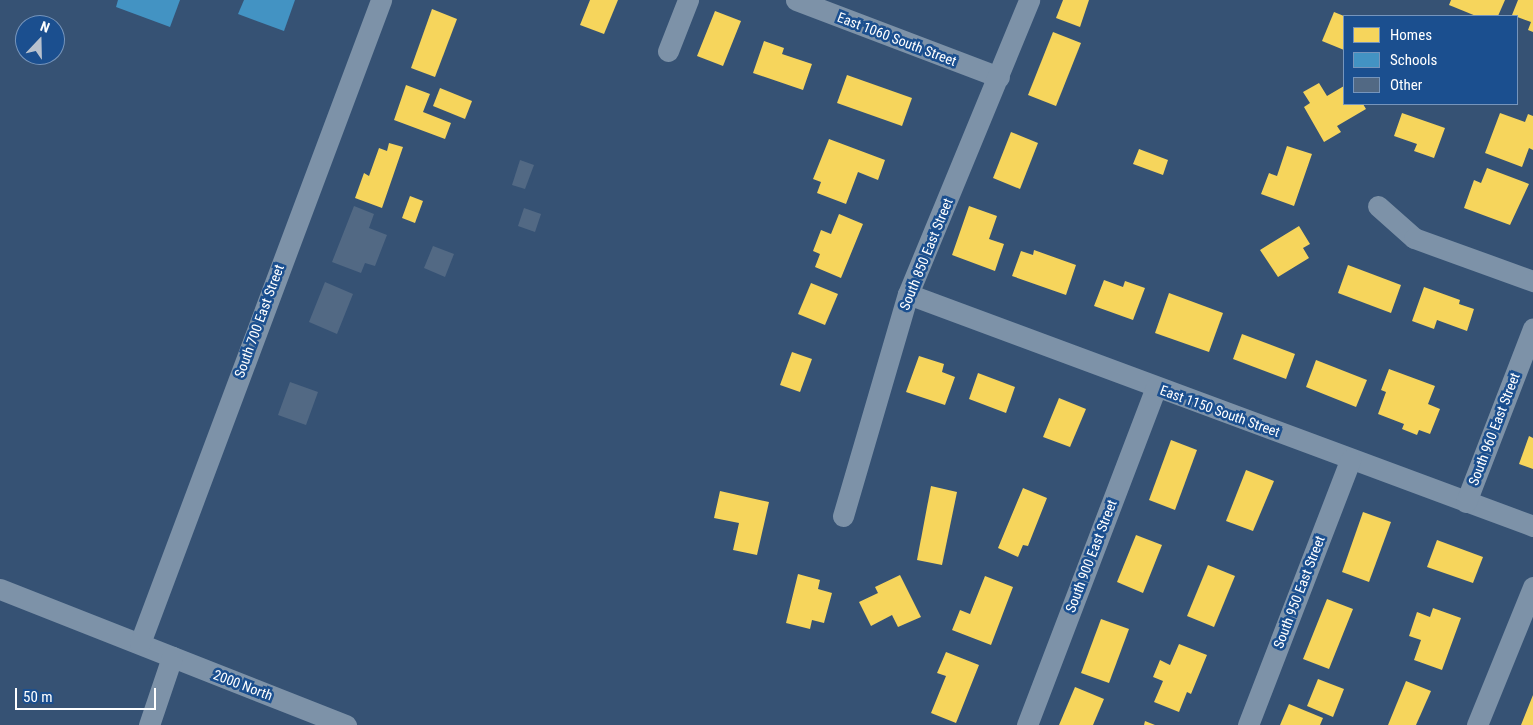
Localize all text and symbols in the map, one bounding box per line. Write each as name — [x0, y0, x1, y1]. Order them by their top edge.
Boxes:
street label: East 1060 South Street — [835, 9, 959, 69]
north arrow — [15, 15, 65, 65]
legend — [1343, 15, 1518, 105]
text: N — [38, 18, 52, 36]
text: Homes — [1390, 26, 1432, 44]
text: Schools — [1390, 51, 1437, 69]
text: Other — [1390, 76, 1422, 94]
street label: South 850 East Street — [896, 196, 956, 312]
street label: South 700 East Street — [231, 262, 287, 380]
street label: South 960 East Street — [1465, 370, 1523, 488]
street label: East 1150 South Street — [1158, 382, 1282, 440]
street label: South 900 East Street — [1062, 497, 1120, 615]
street label: South 950 East Street — [1270, 533, 1328, 651]
street label: 2000 North — [211, 666, 275, 704]
scale bar — [18, 678, 159, 710]
text: 50 m — [23, 688, 53, 706]

